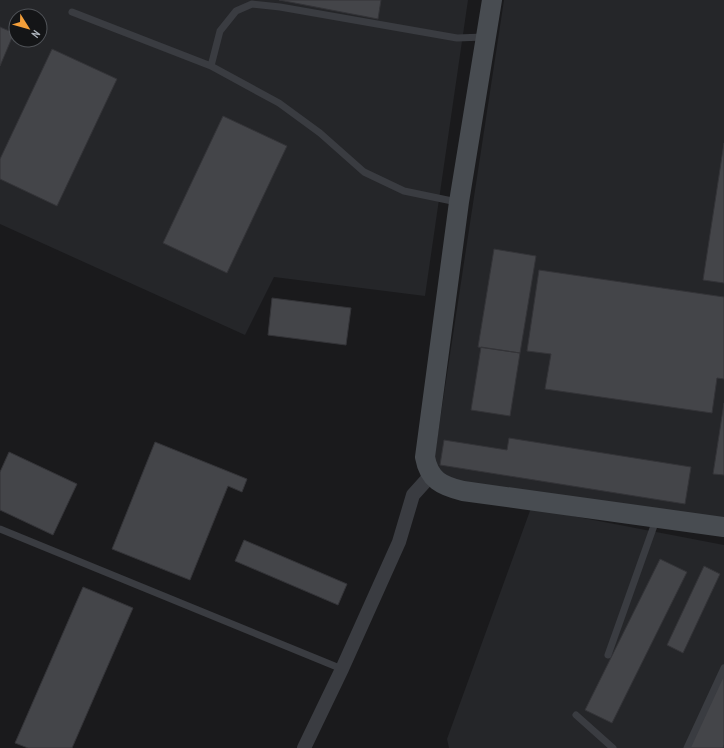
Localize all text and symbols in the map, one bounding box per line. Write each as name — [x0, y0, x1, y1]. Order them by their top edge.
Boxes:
north arrow — [8, 8, 48, 48]
text: N — [29, 27, 43, 41]

